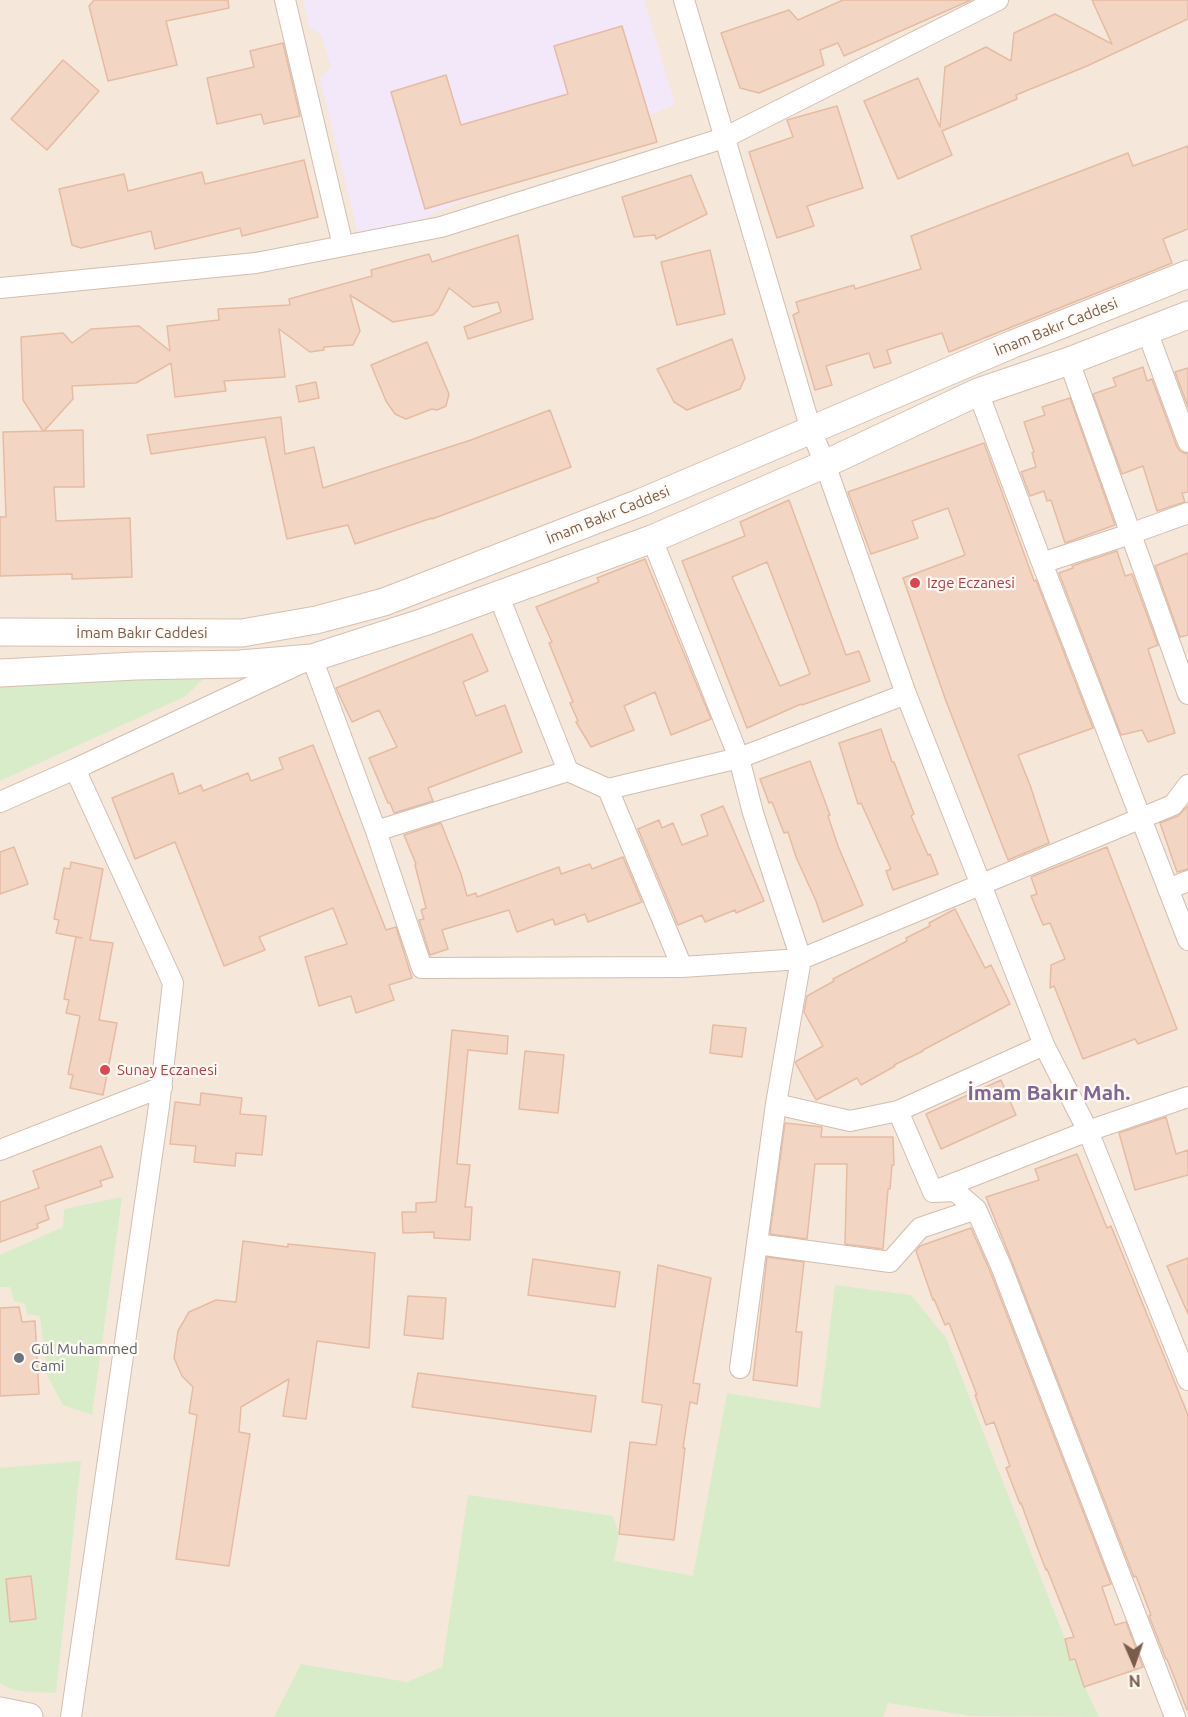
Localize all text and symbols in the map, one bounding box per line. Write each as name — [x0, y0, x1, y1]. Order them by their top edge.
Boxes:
street label: İmam Bakır Caddesi — [992, 294, 1120, 360]
street label: İmam Bakır Caddesi — [544, 482, 672, 548]
place label: Izge Eczanesi — [927, 574, 1015, 592]
marker: Izge Eczanesi — [908, 576, 922, 590]
street label: İmam Bakır Caddesi — [76, 624, 208, 642]
place label: Sunay Eczanesi — [117, 1061, 217, 1079]
marker: Sunay Eczanesi — [98, 1063, 112, 1077]
district label: İmam Bakır Mah. — [967, 1080, 1131, 1106]
place label: Gül Muhammed Cami — [31, 1340, 138, 1375]
marker: Gül Muhammed Cami — [12, 1351, 26, 1365]
north arrow — [1104, 1633, 1164, 1693]
text: N — [1128, 1672, 1141, 1690]

